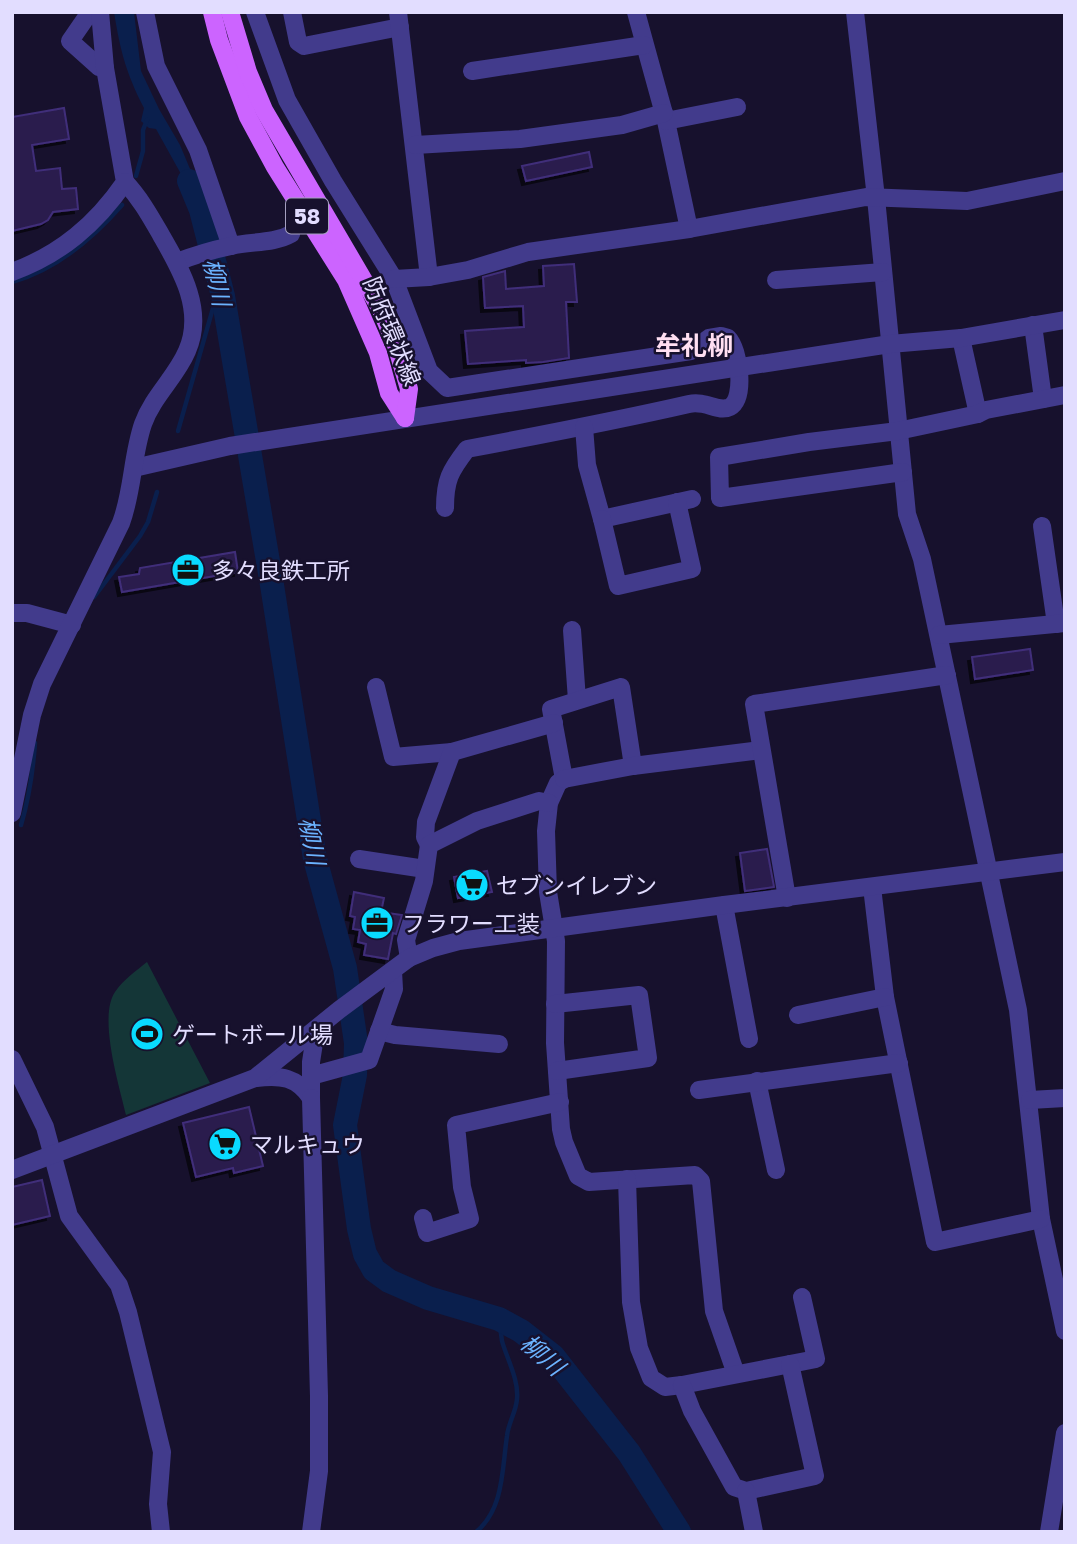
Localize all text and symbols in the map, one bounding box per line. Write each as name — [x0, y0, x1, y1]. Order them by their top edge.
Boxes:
road number: 58 — [286, 198, 328, 234]
water label: 柳川 — [198, 255, 238, 312]
street label: 防府環状線 — [358, 272, 428, 390]
district label: 牟礼柳 — [655, 330, 733, 361]
office icon: 多々良鉄工所 — [169, 551, 207, 589]
place label: 多々良鉄工所 — [212, 556, 350, 584]
water label: 柳川 — [294, 815, 332, 870]
supermarket icon: セブンイレブン — [453, 866, 491, 904]
place label: セブンイレブン — [496, 871, 657, 899]
office icon: フラワー工装 — [358, 904, 396, 942]
place label: フラワー工装 — [402, 909, 540, 937]
sports icon: ゲートボール場 — [128, 1015, 166, 1053]
place label: ゲートボール場 — [172, 1020, 333, 1048]
supermarket icon: マルキュウ — [206, 1125, 244, 1163]
place label: マルキュウ — [250, 1130, 365, 1158]
water label: 柳川 — [515, 1327, 573, 1383]

